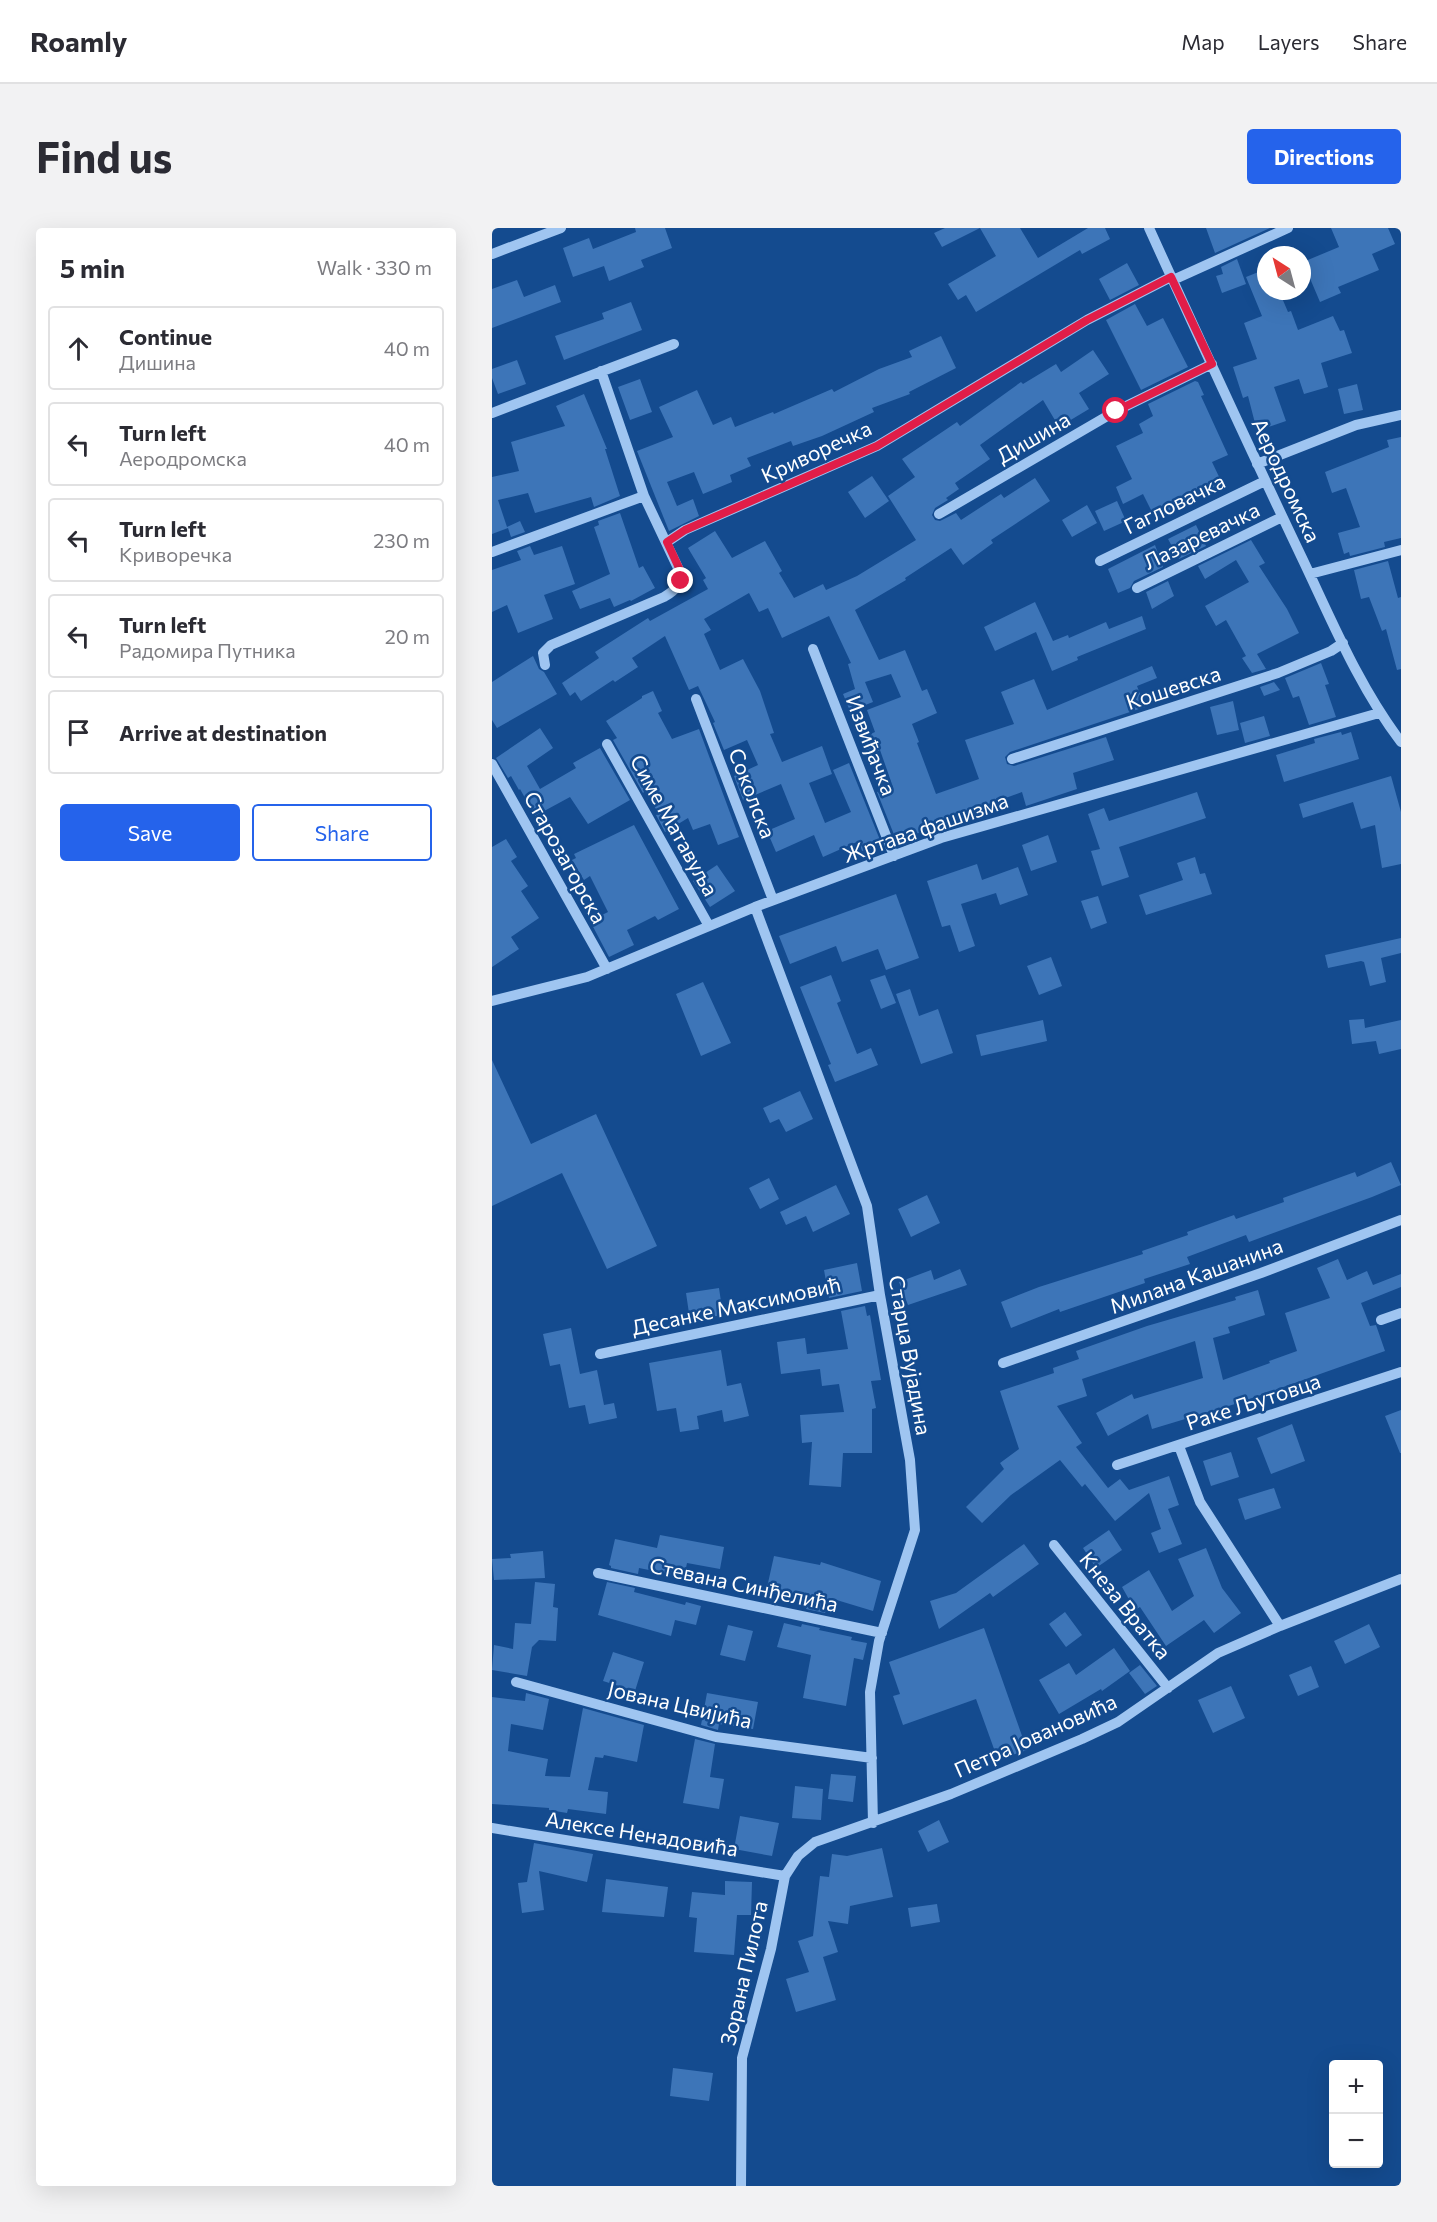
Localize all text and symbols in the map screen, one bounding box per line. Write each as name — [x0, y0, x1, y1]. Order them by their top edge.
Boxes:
text: Roamly — [30, 24, 127, 58]
text: Map — [1181, 29, 1225, 54]
text: Layers — [1258, 29, 1320, 54]
text: Share — [1353, 29, 1407, 54]
button: Directions — [1247, 129, 1401, 184]
text: Find us — [36, 130, 172, 182]
north arrow — [1257, 246, 1311, 300]
text: 5 min — [60, 252, 125, 283]
text: Walk · 330 m — [317, 255, 432, 279]
text: Continue — [119, 323, 212, 350]
icon: ahead — [62, 332, 95, 365]
text: 40 m — [384, 336, 430, 360]
text: Дишина — [119, 350, 196, 374]
route start — [1102, 397, 1128, 423]
street label: Дишина — [992, 406, 1074, 468]
street label: Аеродромска — [1247, 414, 1327, 546]
street label: Криворечка — [757, 415, 875, 487]
text: Turn left — [119, 419, 206, 446]
icon: left — [62, 428, 95, 461]
text: 40 m — [384, 432, 430, 456]
text: Аеродромска — [119, 446, 247, 470]
street label: Гагловачка — [1119, 468, 1229, 538]
street label: Лазаревачка — [1139, 496, 1263, 574]
text: Turn left — [119, 515, 206, 542]
icon: left — [62, 524, 95, 557]
text: 230 m — [373, 528, 430, 552]
text: Криворечка — [119, 542, 232, 566]
route end — [667, 567, 693, 593]
text: Turn left — [119, 611, 206, 638]
icon: left — [62, 620, 95, 653]
text: 20 m — [385, 624, 430, 648]
text: Радомира Путника — [119, 638, 296, 662]
street label: Кошевска — [1123, 660, 1223, 714]
street label: Извиђачка — [841, 691, 903, 799]
icon: arrive — [62, 716, 95, 749]
text: Arrive at destination — [119, 719, 327, 746]
street label: Соколска — [724, 744, 782, 842]
street label: Симе Матавуља — [626, 750, 724, 900]
street label: Старозагорска — [519, 787, 613, 927]
street label: Жртава фашизма — [839, 787, 1011, 867]
button: Save — [60, 804, 240, 861]
button: Share — [252, 804, 432, 861]
street label: Милана Кашанина — [1106, 1232, 1286, 1318]
street label: Десанке Максимовић — [629, 1271, 843, 1339]
street label: Старца Вујадина — [885, 1273, 937, 1437]
street label: Раке Љутовца — [1183, 1367, 1323, 1435]
street label: Кнеза Вратка — [1075, 1546, 1177, 1664]
street label: Стевана Синђелића — [647, 1552, 841, 1616]
street label: Јована Цвијића — [606, 1675, 754, 1733]
street label: Петра Јовановића — [950, 1688, 1120, 1782]
street label: Алексе Ненадовића — [544, 1805, 740, 1861]
street label: Зорана Пилота — [714, 1898, 772, 2048]
map controls — [1329, 2060, 1383, 2168]
button: + — [1329, 2060, 1383, 2114]
button: − — [1329, 2114, 1383, 2168]

